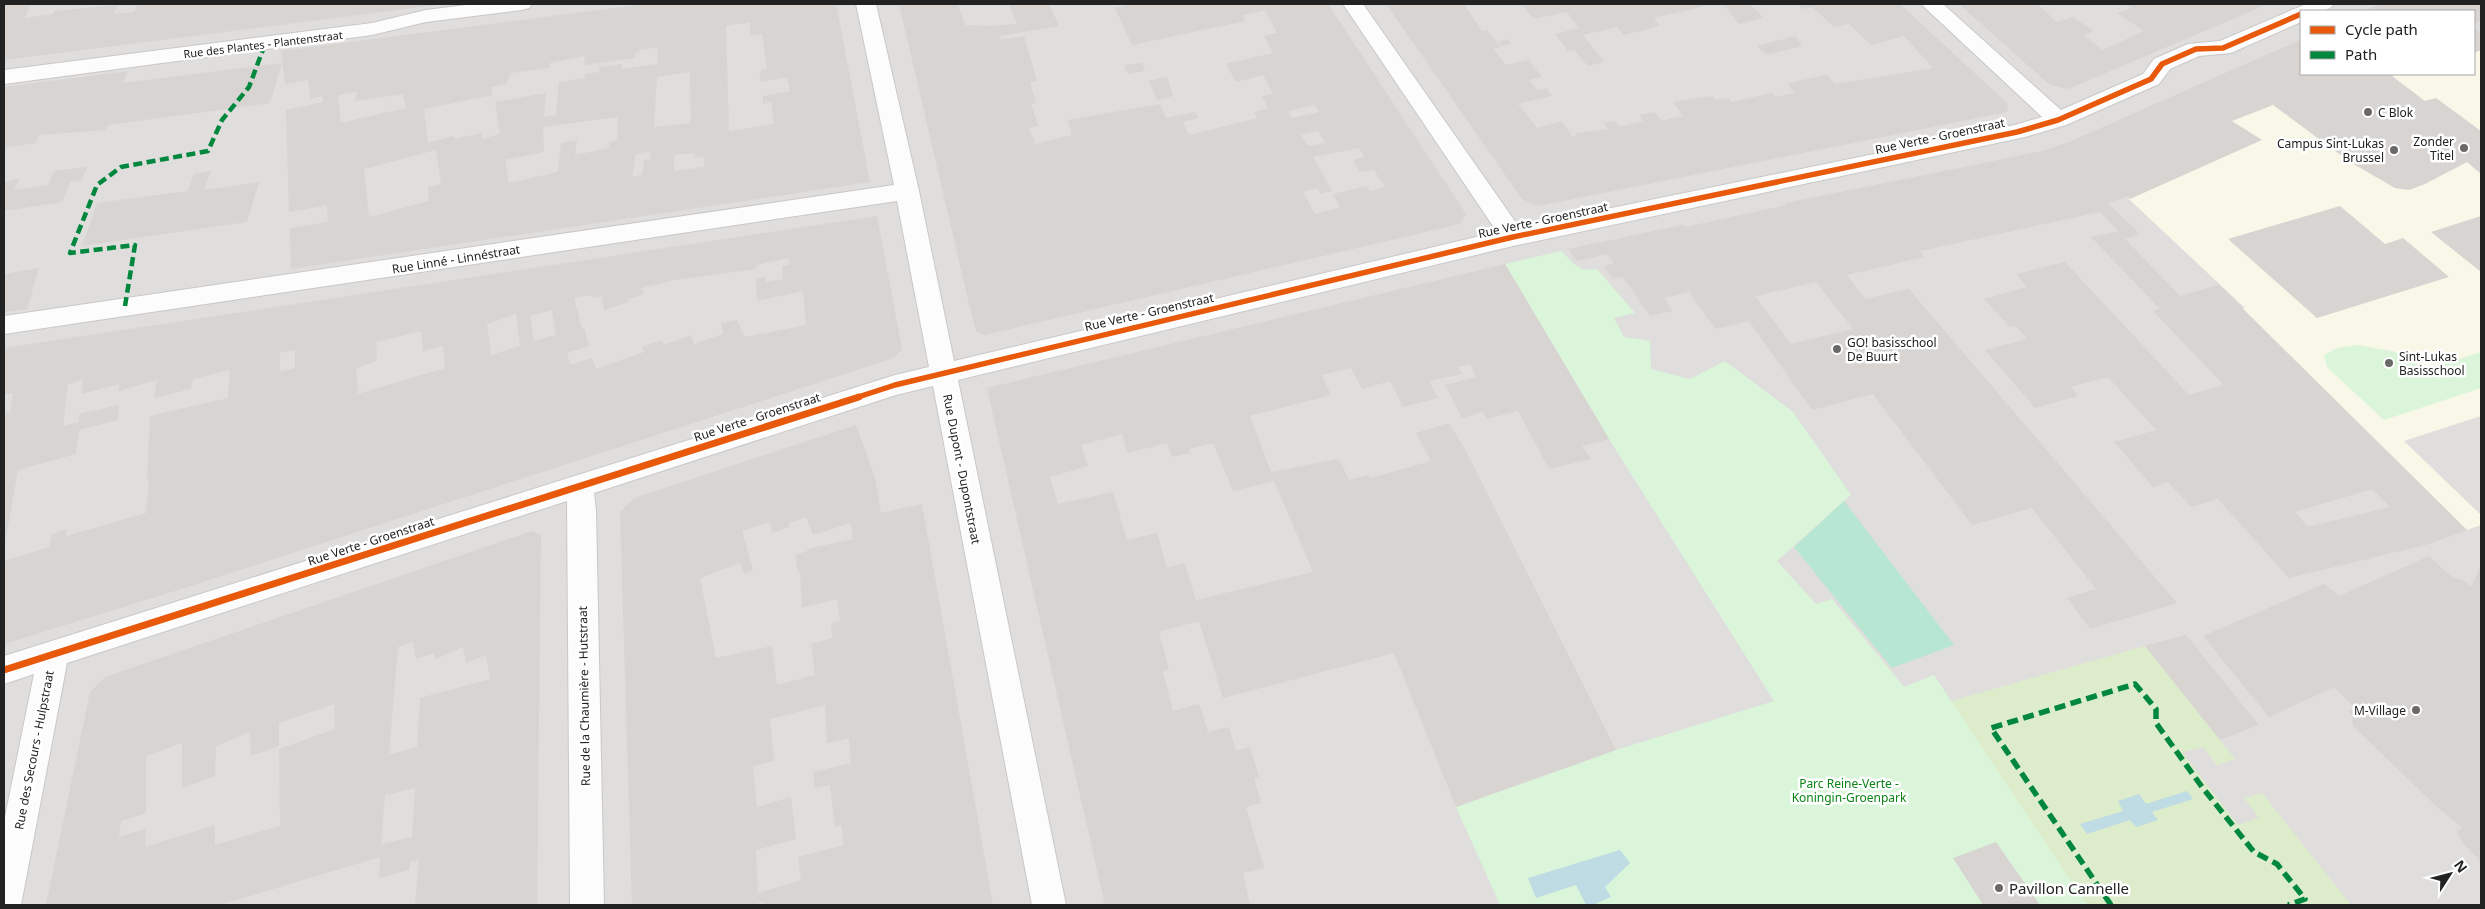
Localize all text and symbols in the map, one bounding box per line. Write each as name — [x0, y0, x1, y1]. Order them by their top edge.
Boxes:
legend — [2300, 10, 2475, 75]
text: Cycle path — [2345, 19, 2418, 39]
street label: Rue des Plantes - Plantenstraat — [183, 27, 343, 61]
text: Path — [2345, 44, 2377, 64]
place label: C Blok — [2378, 104, 2414, 121]
marker: C Blok — [2362, 106, 2374, 118]
street label: Rue Verte - Groenstraat — [1874, 114, 2007, 158]
place label: Zonder Titel — [2413, 133, 2454, 164]
place label: Campus Sint-Lukas Brussel — [2277, 135, 2384, 166]
marker: Zonder Titel — [2458, 142, 2470, 154]
marker: Campus Sint-Lukas Brussel — [2388, 144, 2400, 156]
street label: Rue Verte - Groenstraat — [1477, 198, 1610, 242]
street label: Rue Linné - Linnéstraat — [391, 240, 522, 278]
street label: Rue Verte - Groenstraat — [1083, 289, 1216, 335]
place label: GO! basisschool De Buurt — [1847, 334, 1937, 365]
marker: GO! basisschool De Buurt — [1831, 343, 1843, 355]
place label: Sint-Lukas Basisschool — [2399, 348, 2465, 379]
marker: Sint-Lukas Basisschool — [2383, 357, 2395, 369]
street label: Rue Verte - Groenstraat — [692, 388, 823, 446]
street label: Rue Dupont - Dupontstraat — [939, 392, 985, 546]
street label: Rue Verte - Groenstraat — [306, 512, 437, 570]
street label: Rue de la Chaumière - Hutstraat — [574, 605, 594, 786]
street label: Rue des Secours - Hulpstraat — [10, 668, 58, 831]
place label: M-Village — [2354, 702, 2406, 719]
marker: M-Village — [2410, 704, 2422, 716]
park label: Parc Reine-Verte - Koningin-Groenpark — [1792, 775, 1907, 806]
north arrow — [2425, 849, 2475, 899]
text: N — [2450, 856, 2472, 876]
place label: Pavillon Cannelle — [2009, 878, 2129, 898]
marker: Pavillon Cannelle — [1993, 882, 2005, 894]

